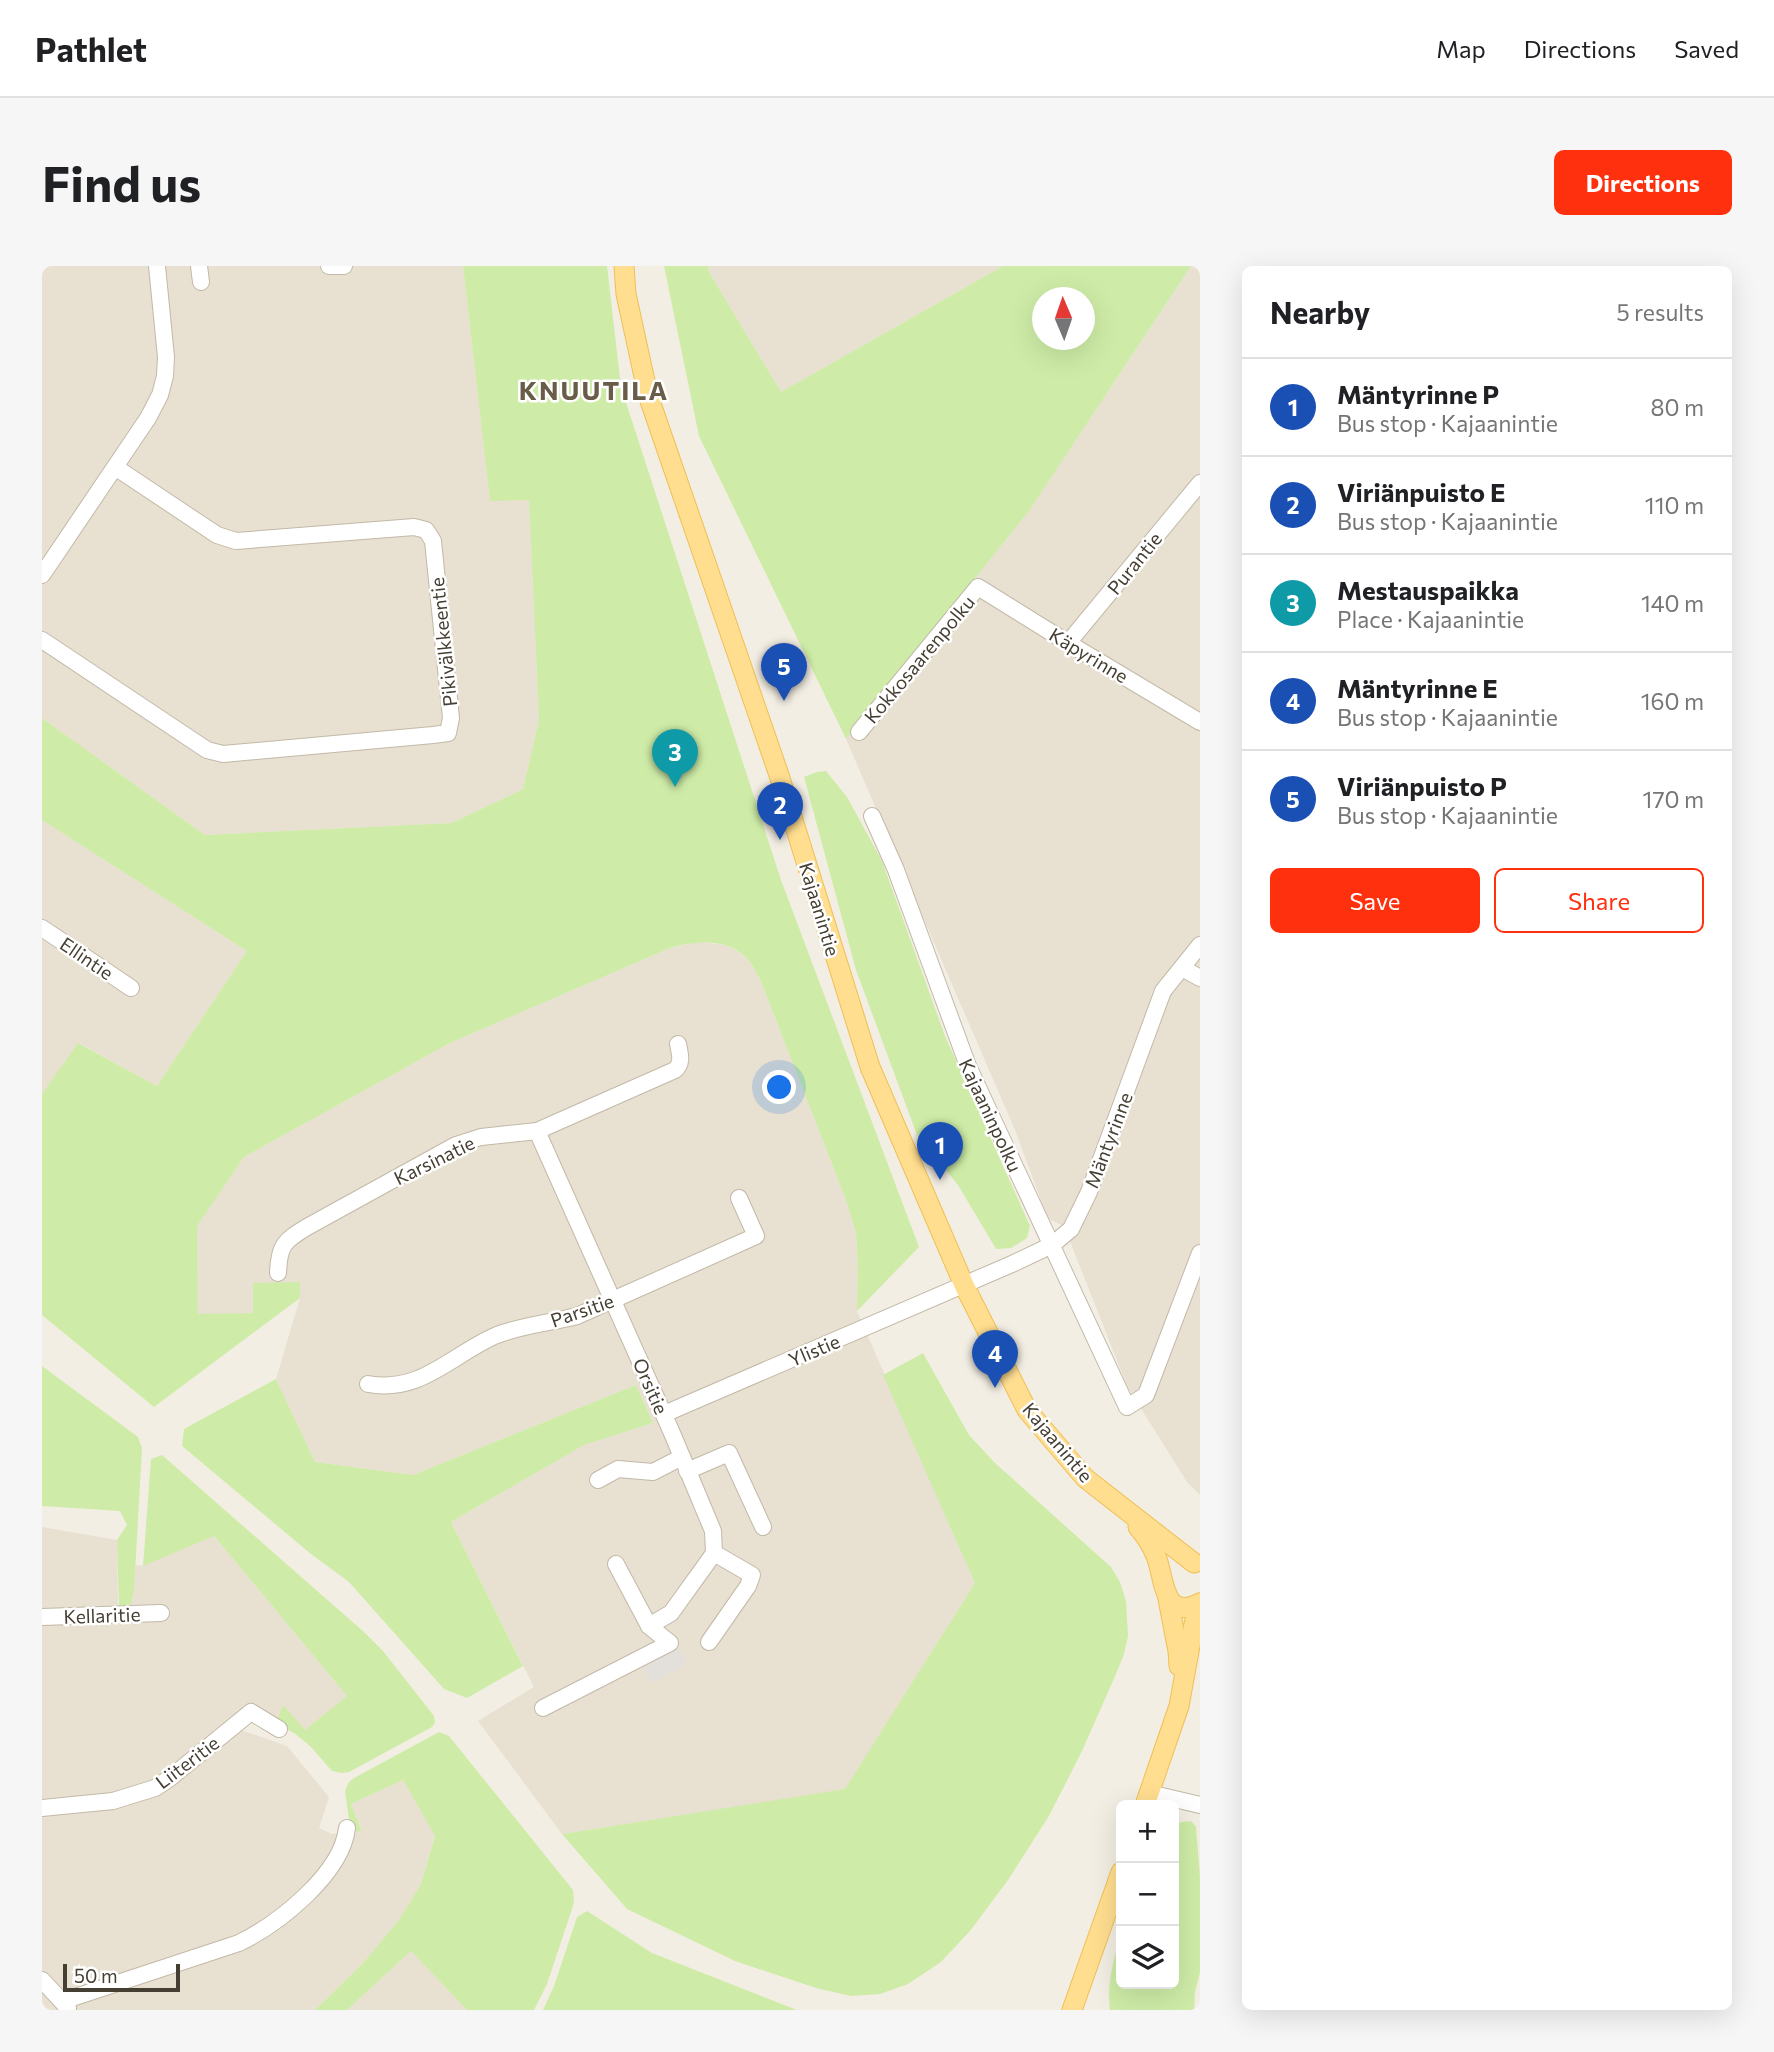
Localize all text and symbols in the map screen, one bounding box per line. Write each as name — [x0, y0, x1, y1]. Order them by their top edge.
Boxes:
text: Pathlet — [35, 28, 147, 69]
text: Map — [1436, 34, 1486, 63]
text: Directions — [1524, 34, 1636, 63]
text: Saved — [1674, 34, 1739, 63]
button: Directions — [1554, 150, 1732, 215]
text: Find us — [42, 152, 201, 212]
north arrow — [1032, 287, 1095, 350]
text: Nearby — [1270, 293, 1370, 330]
text: 5 results — [1616, 298, 1704, 326]
district label: KNUUTILA — [519, 374, 669, 405]
text: Mäntyrinne P — [1337, 378, 1499, 409]
text: 1 — [1288, 393, 1298, 421]
text: 80 m — [1651, 393, 1704, 421]
text: Bus stop · Kajaanintie — [1337, 409, 1558, 437]
text: Viriänpuisto E — [1337, 476, 1506, 507]
text: 2 — [1286, 491, 1300, 519]
text: 110 m — [1645, 491, 1704, 519]
text: Bus stop · Kajaanintie — [1337, 507, 1558, 535]
street label: Purantie — [1102, 527, 1166, 599]
text: Mestauspaikka — [1337, 574, 1519, 605]
street label: Pikivälkkeentie — [425, 576, 461, 708]
text: 3 — [1286, 589, 1300, 617]
text: 140 m — [1641, 589, 1704, 617]
street label: Kokkosaarenpolku — [859, 590, 979, 728]
text: Place · Kajaanintie — [1337, 605, 1524, 633]
street label: Käpyrinne — [1045, 623, 1133, 687]
pin: 5 — [761, 643, 807, 701]
text: Mäntyrinne E — [1337, 672, 1498, 703]
text: 4 — [1286, 687, 1300, 715]
text: 160 m — [1641, 687, 1704, 715]
text: Bus stop · Kajaanintie — [1337, 703, 1558, 731]
pin: 3 — [652, 729, 698, 787]
text: Viriänpuisto P — [1337, 770, 1507, 801]
pin: 2 — [757, 782, 803, 840]
text: 5 — [1286, 785, 1300, 813]
text: 170 m — [1643, 785, 1704, 813]
text: Bus stop · Kajaanintie — [1337, 801, 1558, 829]
street label: Kajaanintie — [795, 859, 845, 959]
button: Save — [1270, 868, 1480, 933]
button: Share — [1494, 868, 1704, 933]
street label: Ellintie — [56, 932, 118, 984]
street label: Kajaaninpolku — [955, 1055, 1027, 1175]
your location — [762, 1070, 796, 1104]
street label: Mäntyrinne — [1079, 1089, 1137, 1191]
pin: 1 — [917, 1122, 963, 1180]
street label: Karsinatie — [390, 1131, 478, 1189]
street label: Parsitie — [547, 1288, 617, 1332]
street label: Ylistie — [785, 1329, 843, 1371]
pin: 4 — [972, 1330, 1018, 1388]
street label: Orsitie — [628, 1354, 674, 1418]
street label: Kajaanintie — [1018, 1398, 1098, 1486]
street label: Kellaritie — [63, 1602, 141, 1628]
street label: Liiteritie — [151, 1731, 223, 1793]
map controls — [1116, 1800, 1179, 1989]
button: + — [1116, 1800, 1179, 1863]
button: − — [1116, 1863, 1179, 1926]
button: layers — [1116, 1926, 1179, 1989]
scale bar — [63, 1961, 180, 1993]
text: 50 m — [74, 1964, 118, 1987]

